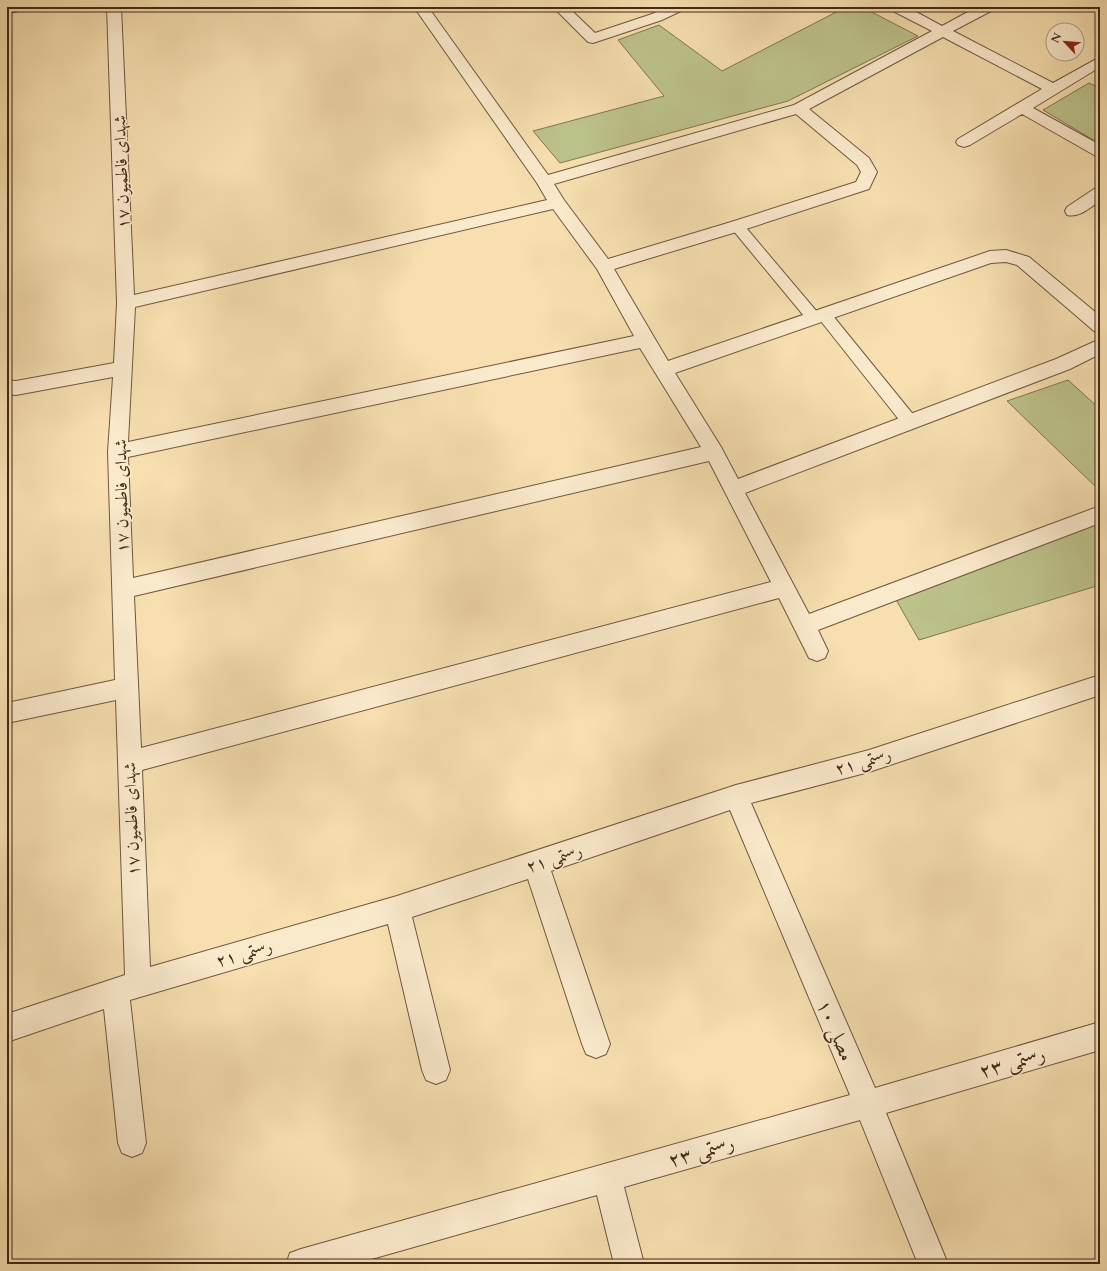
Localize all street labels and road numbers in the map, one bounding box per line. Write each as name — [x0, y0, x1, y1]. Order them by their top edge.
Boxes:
street label: شهدای فاطمیون ۱۷ — [108, 115, 135, 229]
street label: شهدای فاطمیون ۱۷ — [109, 439, 134, 553]
street label: رستمی ۲۱ — [832, 743, 894, 780]
street label: شهدای فاطمیون ۱۷ — [118, 762, 145, 876]
street label: رستمی ۲۱ — [523, 839, 585, 878]
street label: رستمی ۲۱ — [213, 935, 275, 972]
street label: مصلی ۱۰ — [810, 995, 861, 1065]
street label: رستمی ۲۳ — [976, 1040, 1048, 1085]
street label: رستمی ۲۳ — [665, 1129, 737, 1174]

